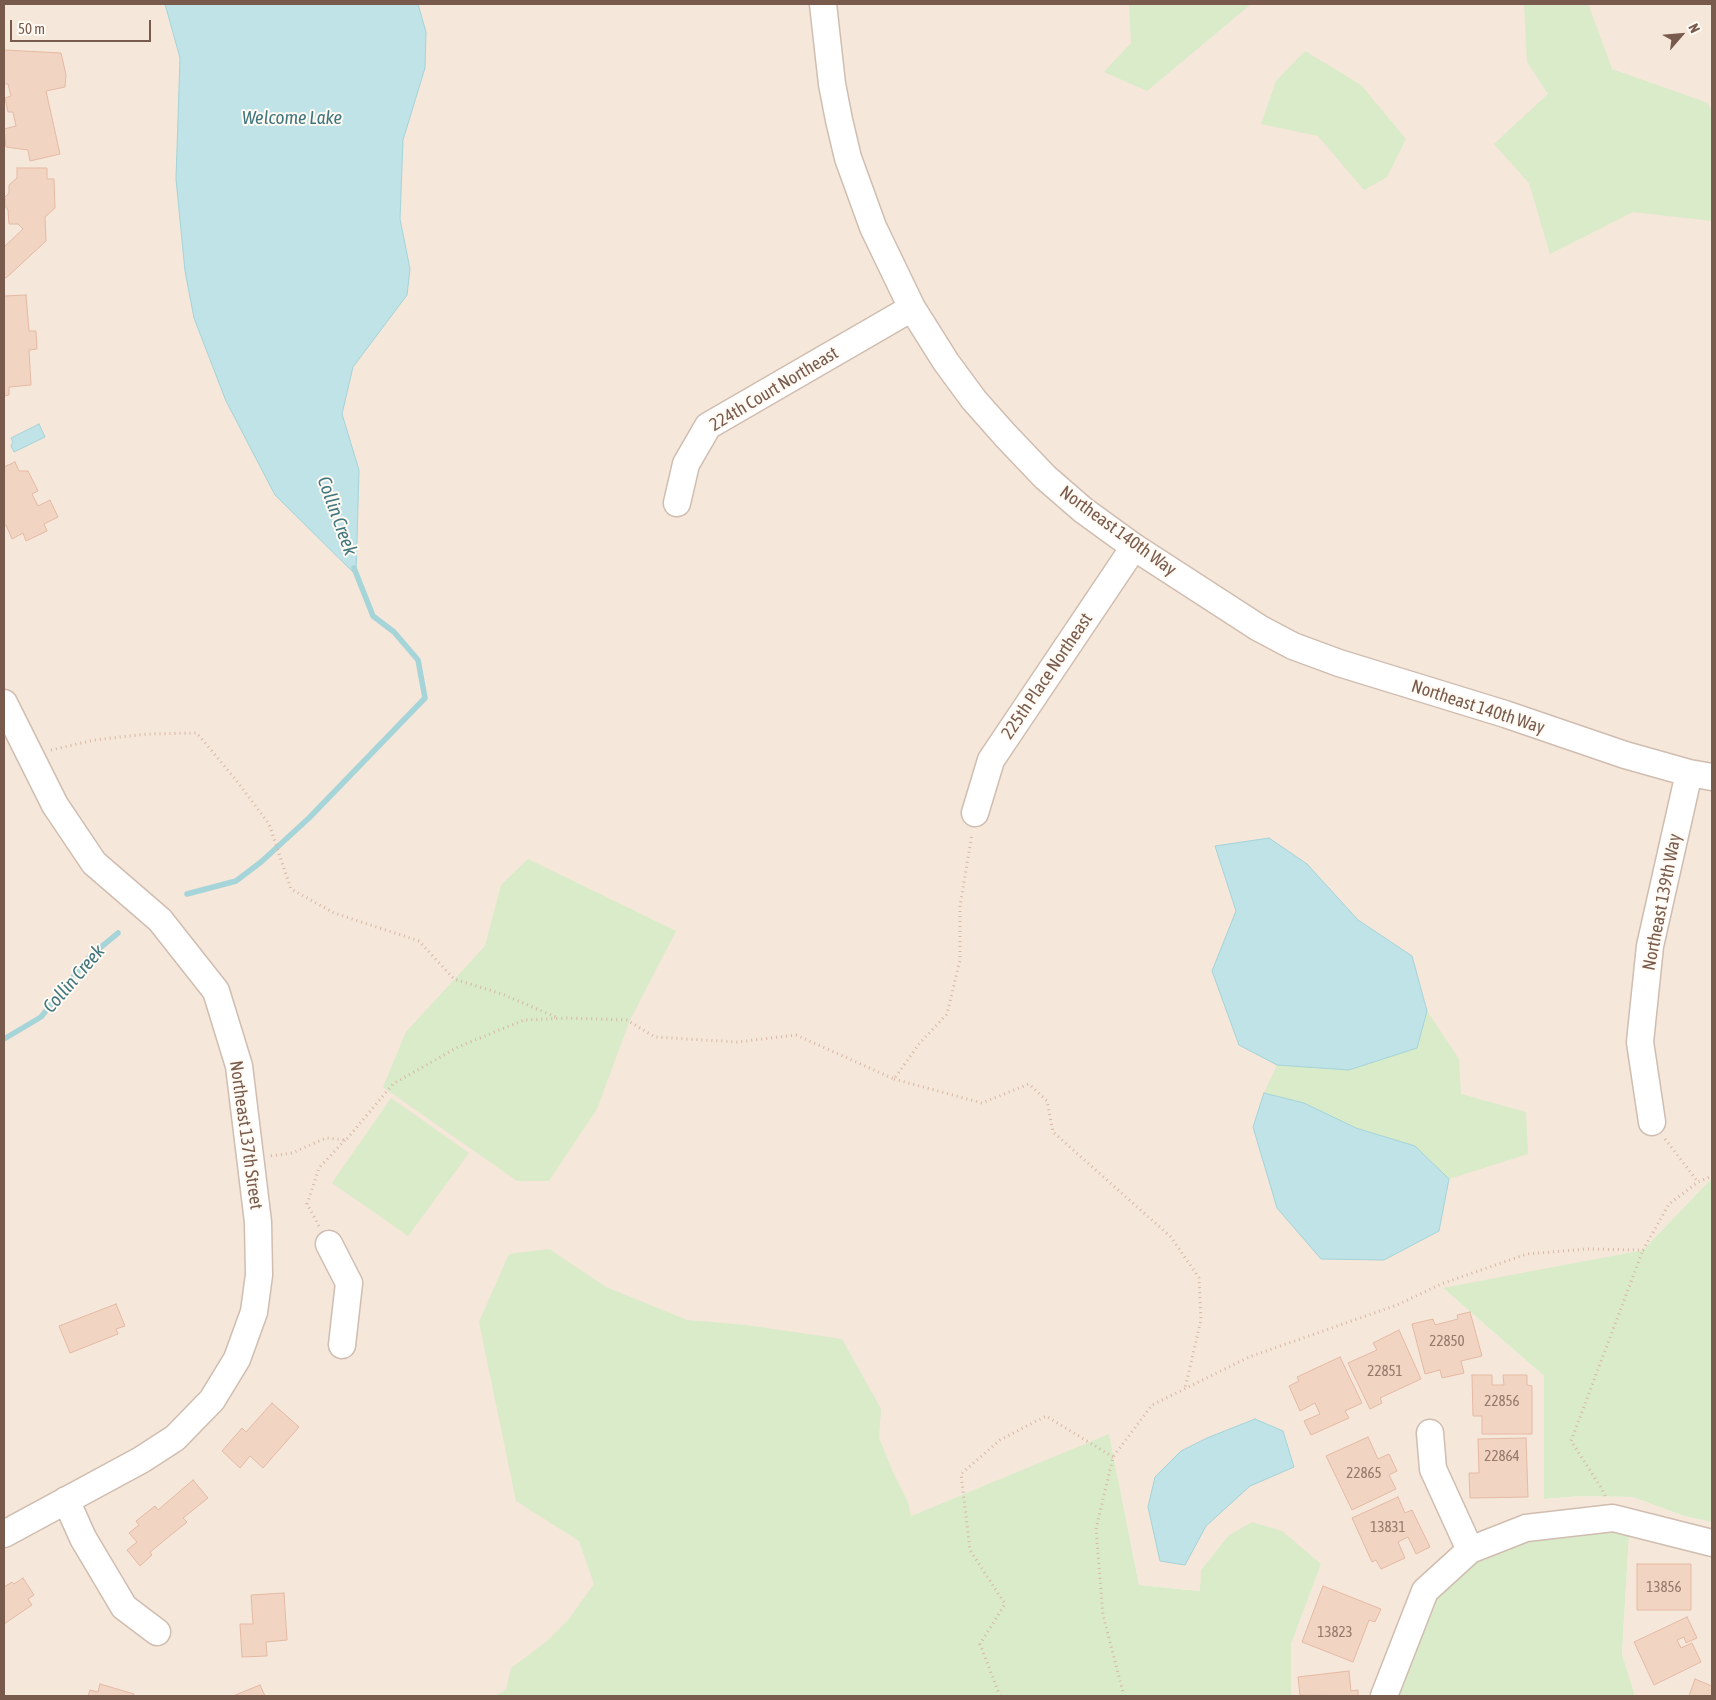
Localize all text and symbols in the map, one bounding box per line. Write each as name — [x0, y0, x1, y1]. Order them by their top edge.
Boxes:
scale bar — [12, 10, 154, 42]
north arrow — [1656, 10, 1706, 60]
text: 50 m — [18, 20, 45, 37]
text: N — [1685, 21, 1703, 35]
water label: Welcome Lake — [242, 107, 342, 129]
street label: 224th Court Northeast — [706, 342, 842, 436]
water label: Collin Creek — [312, 473, 362, 559]
street label: Northeast 140th Way — [1056, 481, 1180, 581]
street label: 225th Place Northeast — [997, 609, 1097, 743]
street label: Northeast 140th Way — [1409, 675, 1547, 739]
street label: Northeast 139th Way — [1638, 832, 1686, 972]
water label: Collin Creek — [38, 940, 110, 1018]
street label: Northeast 137th Street — [225, 1059, 267, 1211]
house number: 22850 — [1429, 1332, 1465, 1350]
house number: 22851 — [1367, 1362, 1403, 1380]
house number: 22856 — [1484, 1392, 1520, 1410]
house number: 22864 — [1484, 1447, 1520, 1465]
house number: 22865 — [1346, 1464, 1382, 1482]
house number: 13831 — [1370, 1518, 1406, 1536]
house number: 13856 — [1646, 1578, 1682, 1596]
house number: 13823 — [1317, 1623, 1353, 1641]

